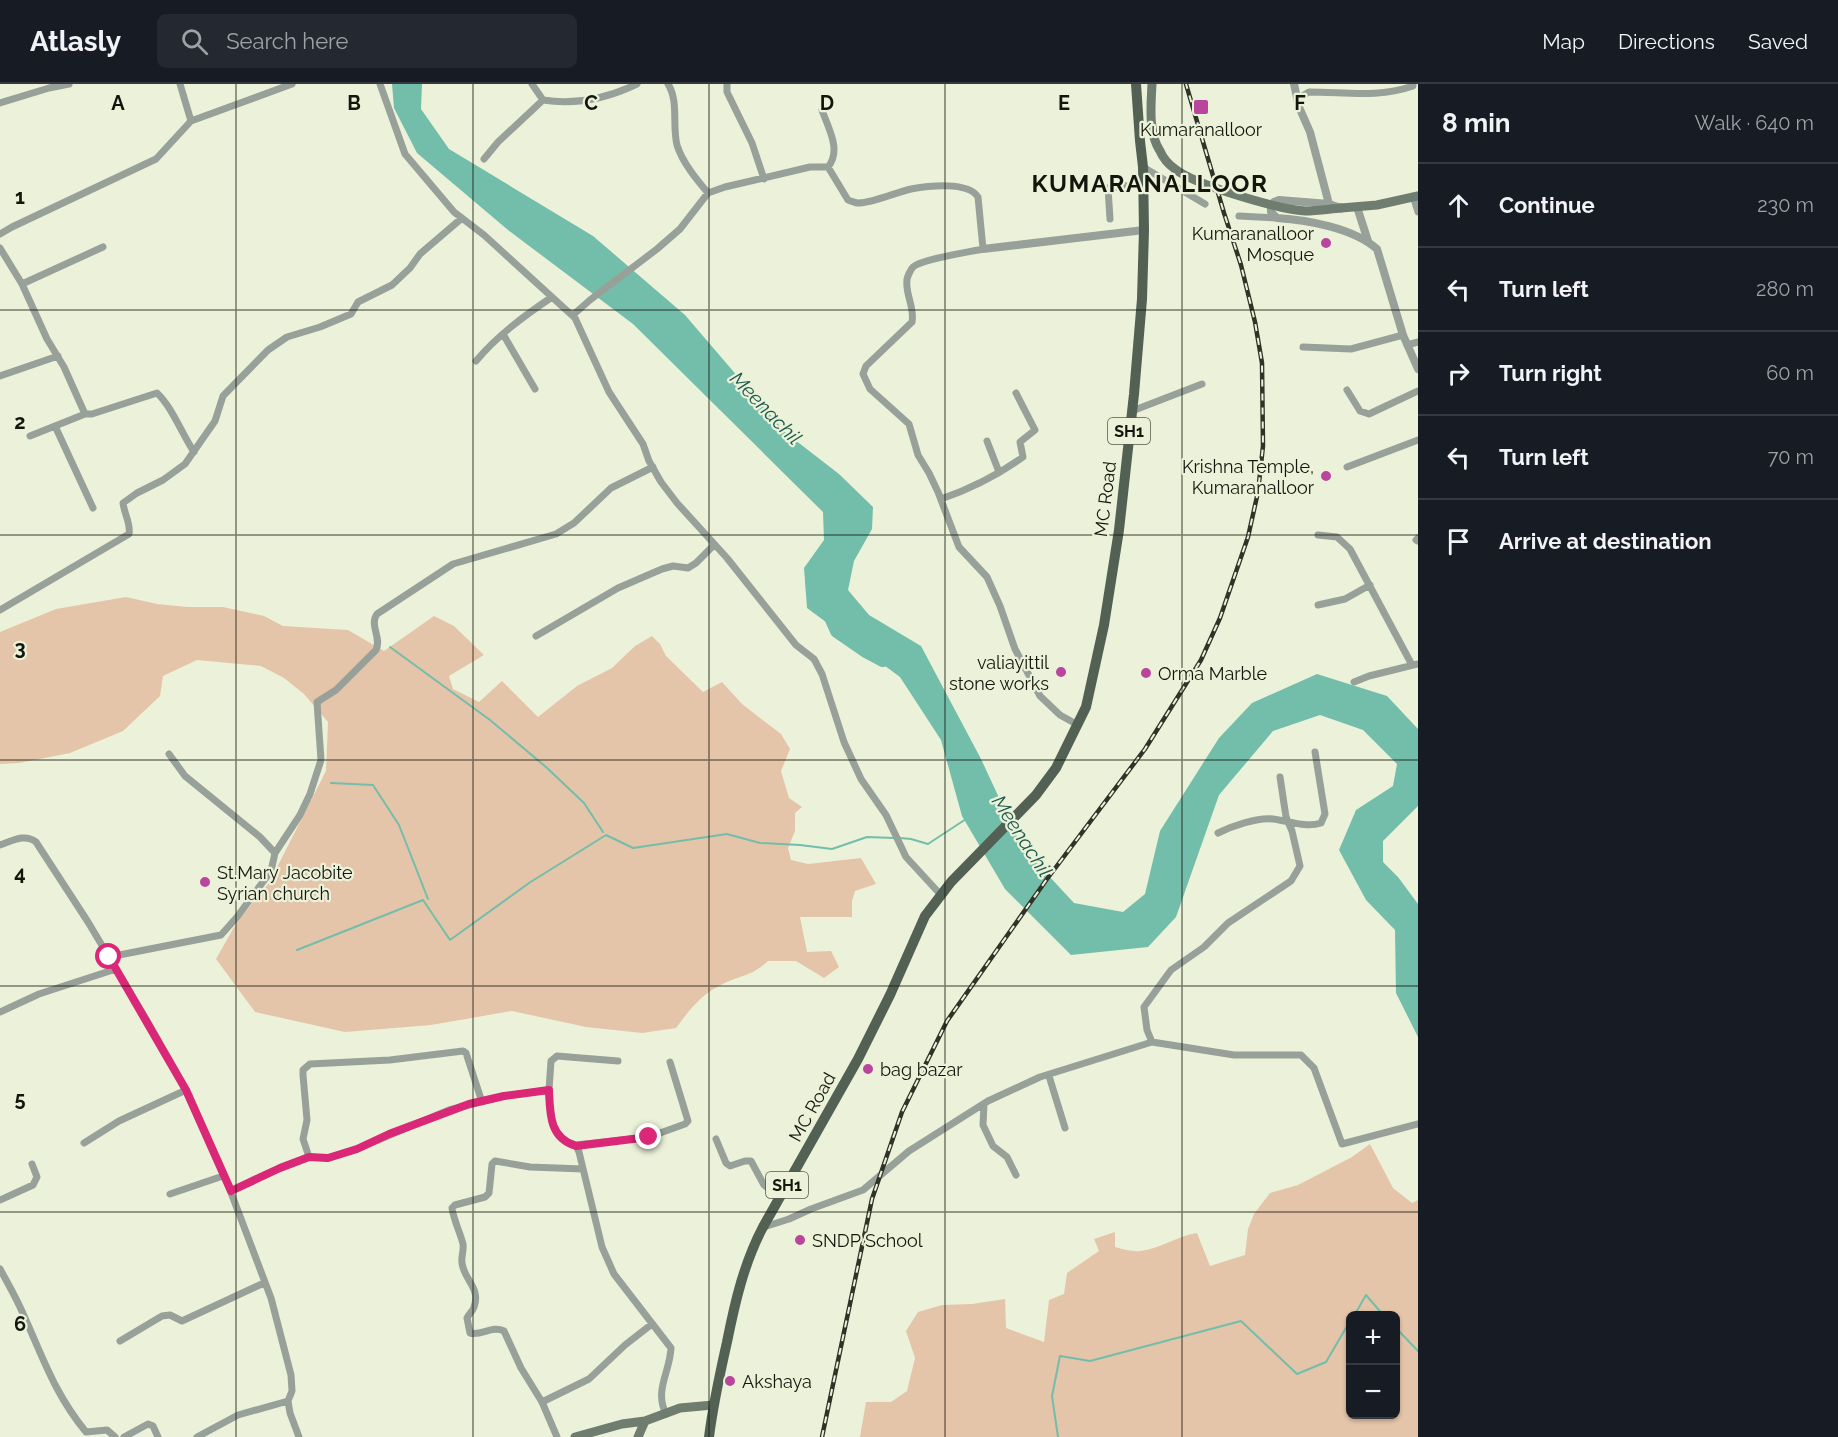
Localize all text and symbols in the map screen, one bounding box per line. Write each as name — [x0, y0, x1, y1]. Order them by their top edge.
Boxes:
search box — [157, 14, 577, 68]
text: Atlasly — [30, 25, 121, 58]
icon: search — [178, 25, 211, 58]
text: Search here — [226, 28, 348, 54]
text: Map — [1542, 29, 1585, 54]
text: Directions — [1618, 29, 1715, 54]
text: Saved — [1748, 29, 1808, 54]
text: A — [111, 91, 125, 115]
text: B — [347, 91, 361, 115]
text: C — [584, 91, 598, 115]
text: D — [820, 91, 834, 115]
text: E — [1058, 91, 1070, 115]
text: F — [1294, 91, 1306, 115]
marker: Kumaranalloor — [1192, 98, 1210, 116]
text: 8 min — [1442, 108, 1510, 138]
text: Walk · 640 m — [1695, 111, 1814, 135]
place label: Kumaranalloor — [1140, 119, 1263, 140]
district label: KUMARANALLOOR — [1032, 169, 1268, 198]
text: 1 — [15, 185, 25, 209]
icon: ahead — [1442, 189, 1475, 222]
text: Continue — [1499, 192, 1595, 218]
text: 230 m — [1757, 193, 1814, 217]
place label: Kumaranalloor Mosque — [1192, 223, 1315, 265]
marker: Kumaranalloor Mosque — [1319, 236, 1333, 250]
icon: left — [1442, 273, 1475, 306]
text: Turn left — [1499, 276, 1589, 302]
text: 280 m — [1756, 277, 1814, 301]
icon: right — [1442, 357, 1475, 390]
text: Turn right — [1499, 360, 1602, 386]
text: 60 m — [1766, 361, 1814, 385]
water label: Meenachil — [725, 366, 807, 450]
text: 2 — [14, 410, 26, 434]
road number: SH1 — [1108, 418, 1150, 444]
icon: left — [1442, 441, 1475, 474]
text: Turn left — [1499, 444, 1589, 470]
text: 70 m — [1768, 445, 1814, 469]
place label: Krishna Temple, Kumaranalloor — [1182, 456, 1315, 498]
street label: MC Road — [1090, 460, 1120, 538]
marker: Krishna Temple, Kumaranalloor — [1319, 469, 1333, 483]
icon: arrive — [1442, 525, 1475, 558]
text: Arrive at destination — [1499, 528, 1712, 554]
text: 3 — [14, 636, 26, 660]
place label: valiayittil stone works — [949, 652, 1049, 694]
place label: Orma Marble — [1158, 663, 1268, 684]
marker: valiayittil stone works — [1054, 665, 1068, 679]
marker: Orma Marble — [1139, 666, 1153, 680]
water label: Meenachil — [987, 791, 1057, 881]
text: 4 — [14, 861, 26, 885]
place label: St.Mary Jacobite Syrian church — [217, 862, 353, 904]
marker: St.Mary Jacobite Syrian church — [198, 875, 212, 889]
route start — [95, 943, 121, 969]
place label: bag bazar — [880, 1059, 963, 1080]
marker: bag bazar — [861, 1062, 875, 1076]
street label: MC Road — [784, 1069, 840, 1145]
text: 5 — [14, 1087, 26, 1111]
route end — [635, 1123, 661, 1149]
road number: SH1 — [766, 1172, 808, 1198]
place label: SNDP School — [812, 1230, 923, 1251]
marker: SNDP School — [793, 1233, 807, 1247]
map controls — [1346, 1311, 1400, 1419]
button: + — [1346, 1311, 1400, 1365]
text: 6 — [14, 1312, 26, 1336]
button: − — [1346, 1365, 1400, 1419]
place label: Akshaya — [742, 1371, 812, 1392]
marker: Akshaya — [723, 1374, 737, 1388]

